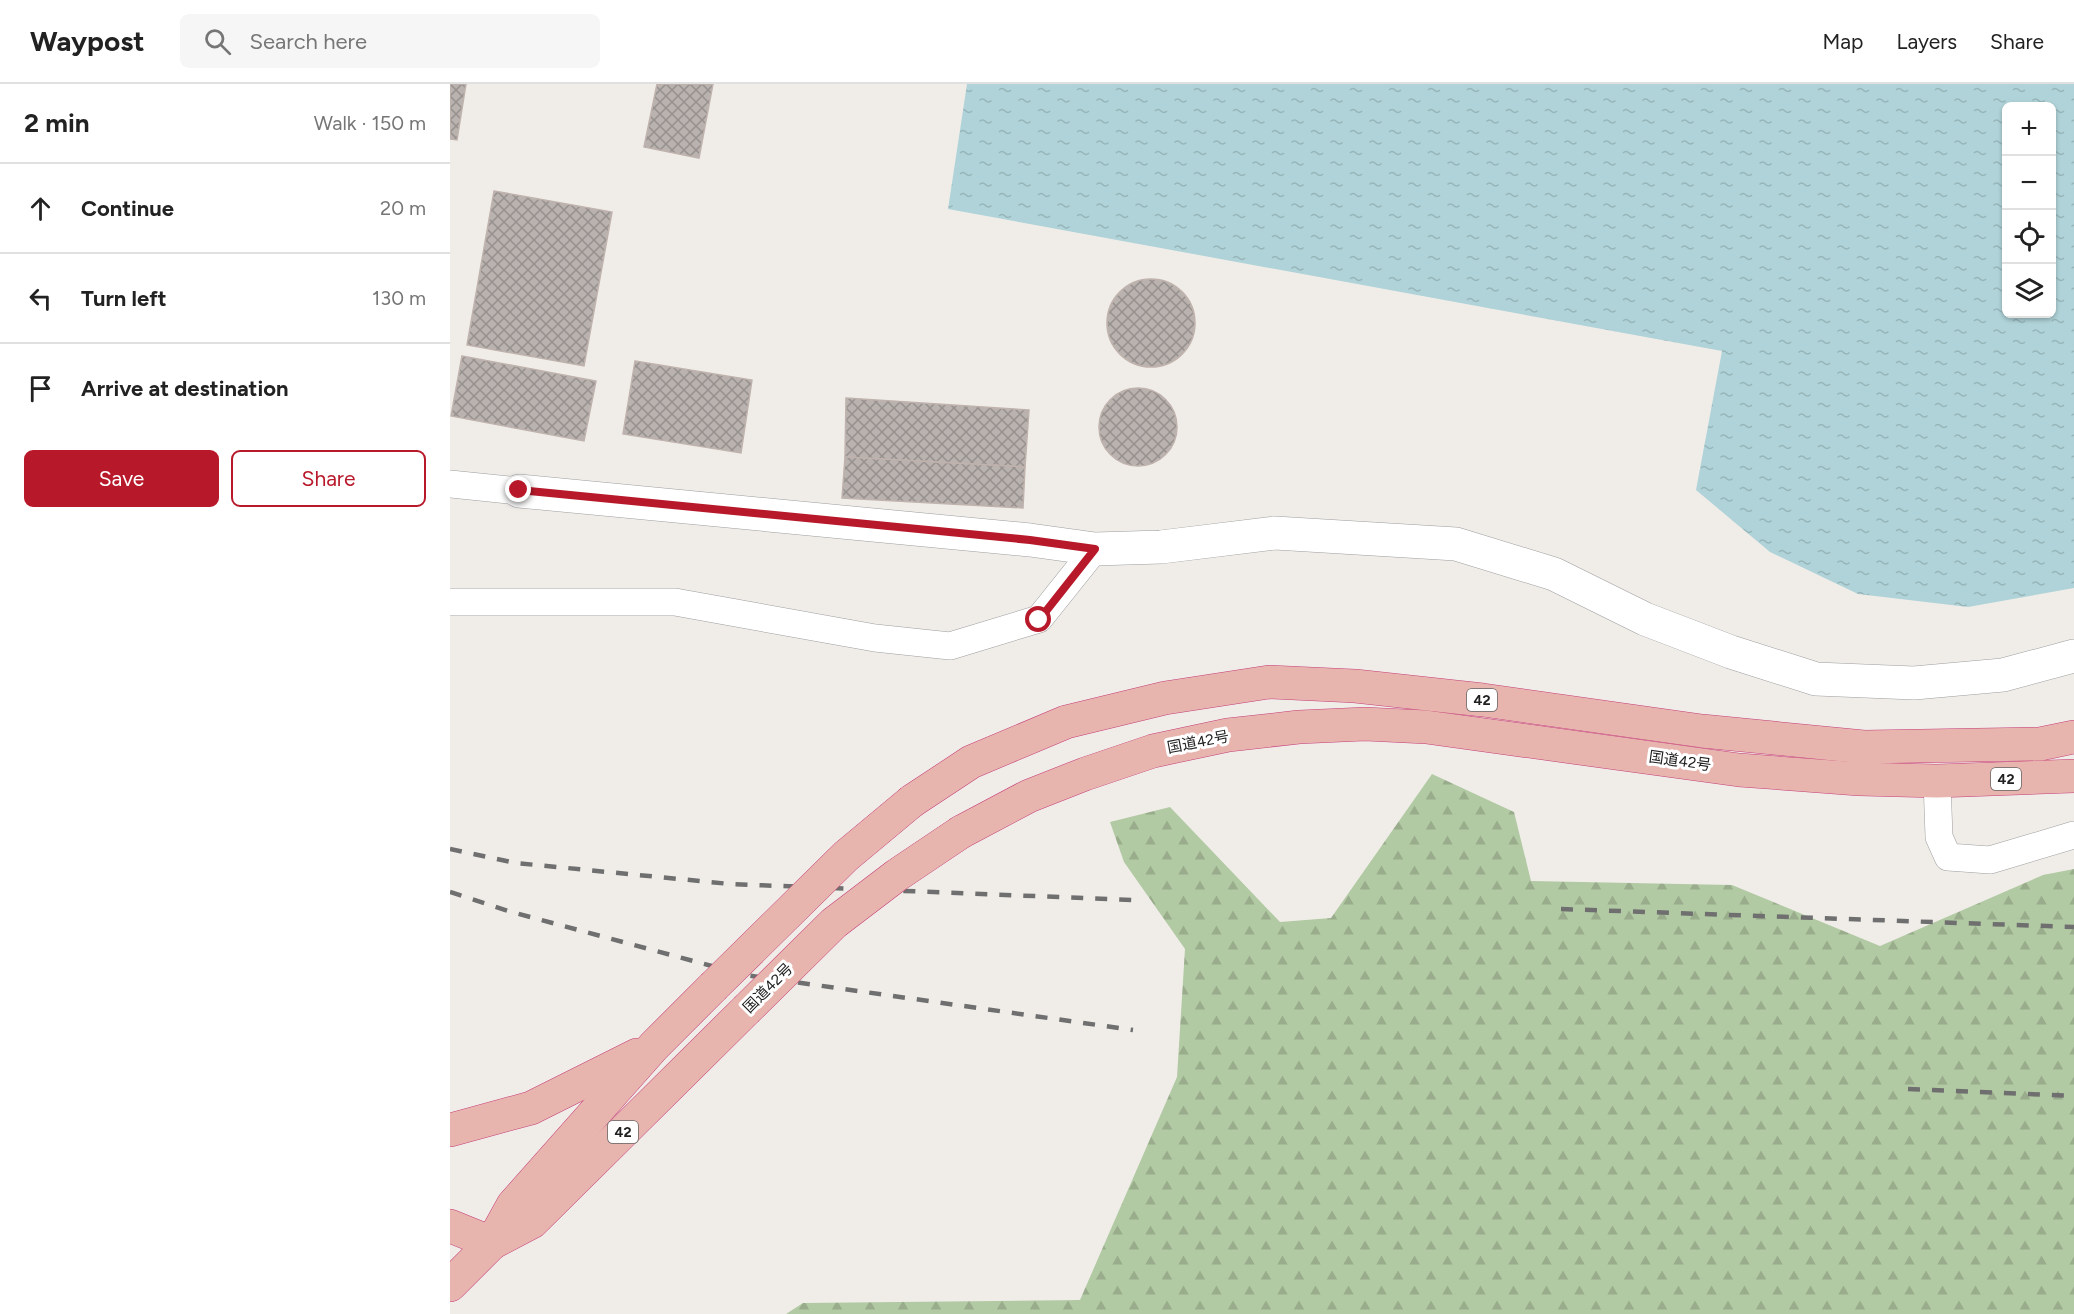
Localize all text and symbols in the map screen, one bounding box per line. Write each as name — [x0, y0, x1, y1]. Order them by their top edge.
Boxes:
search box — [180, 14, 600, 68]
text: Waypost — [30, 24, 144, 58]
icon: search — [201, 25, 234, 58]
text: Search here — [249, 28, 367, 55]
text: Map — [1823, 29, 1863, 54]
text: Layers — [1896, 29, 1957, 54]
text: Share — [1990, 29, 2044, 54]
map controls — [2002, 102, 2056, 318]
button: + — [2002, 102, 2056, 156]
text: 2 min — [24, 107, 90, 139]
text: Walk · 150 m — [314, 111, 426, 135]
button: − — [2002, 156, 2056, 210]
icon: ahead — [24, 192, 57, 225]
text: Continue — [81, 195, 174, 222]
text: 20 m — [380, 196, 426, 220]
button: locate — [2002, 210, 2056, 264]
button: layers — [2002, 264, 2056, 318]
icon: left — [24, 282, 57, 315]
text: Turn left — [81, 285, 167, 312]
text: 130 m — [372, 286, 426, 310]
icon: arrive — [24, 372, 57, 405]
text: Arrive at destination — [81, 375, 289, 402]
button: Save — [24, 450, 219, 507]
button: Share — [231, 450, 426, 507]
route end — [505, 476, 531, 502]
route start — [1025, 606, 1051, 632]
road number: 42 — [1467, 689, 1497, 711]
street label: 国道42号 — [1166, 727, 1230, 757]
street label: 国道42号 — [1648, 748, 1712, 774]
road number: 42 — [1991, 768, 2021, 790]
street label: 国道42号 — [739, 959, 797, 1017]
road number: 42 — [608, 1121, 638, 1143]

